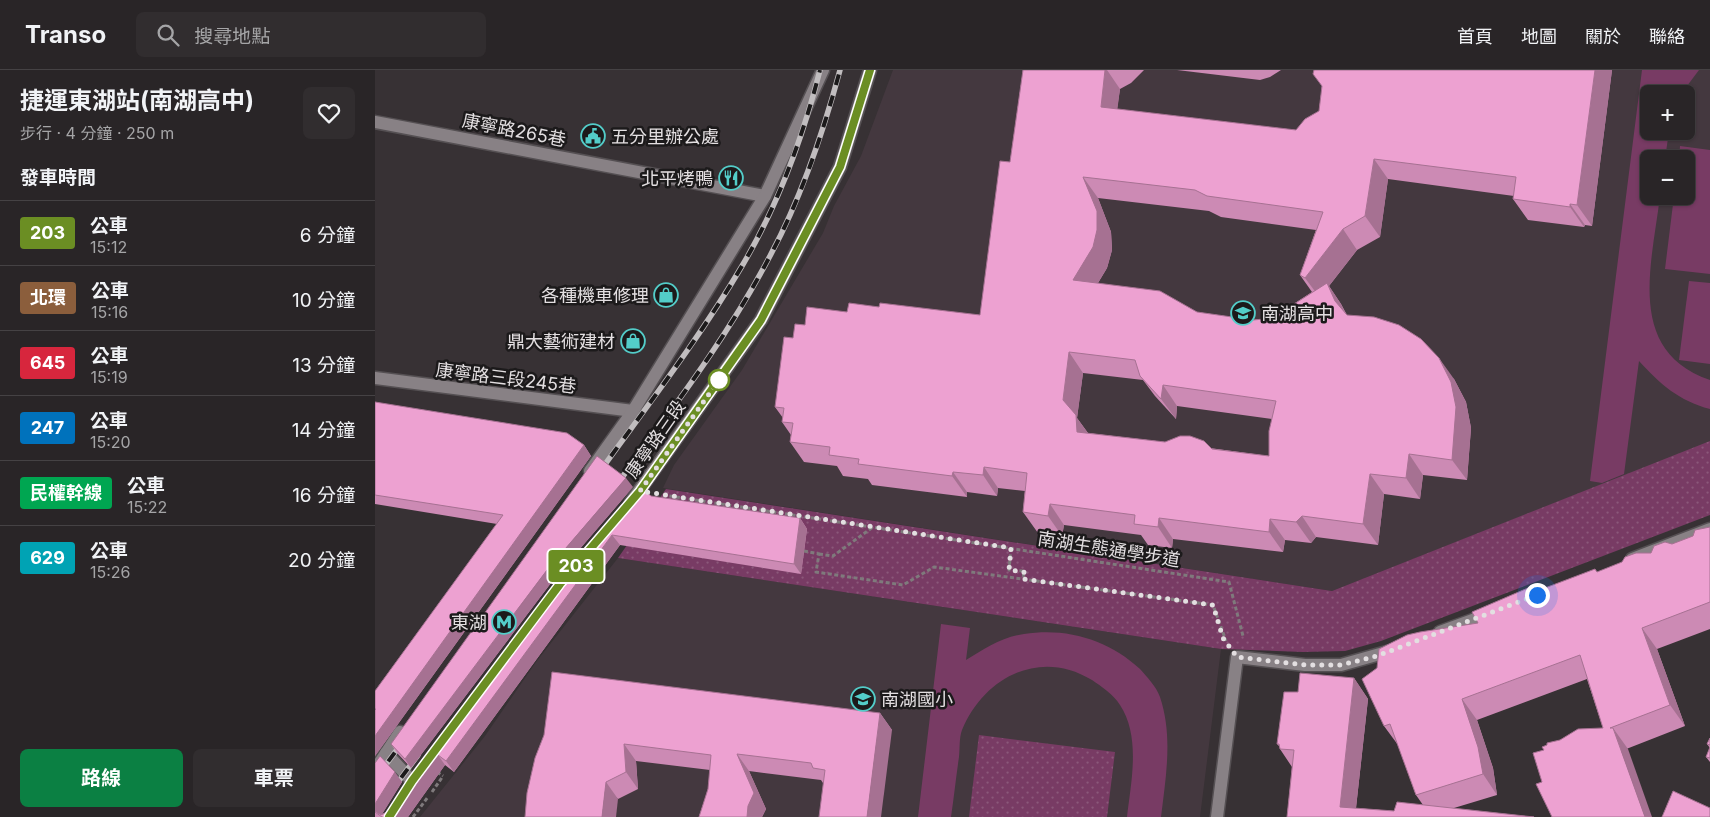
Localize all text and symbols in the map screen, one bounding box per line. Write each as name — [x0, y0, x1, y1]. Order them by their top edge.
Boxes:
search box — [136, 12, 486, 57]
text: Transo — [25, 20, 106, 49]
icon: search — [154, 21, 182, 49]
text: 搜尋地點 — [194, 25, 270, 48]
text: 首頁 — [1457, 26, 1493, 47]
text: 地圖 — [1521, 26, 1557, 47]
text: 關於 — [1585, 26, 1621, 47]
text: 聯絡 — [1649, 26, 1685, 47]
map controls — [1640, 85, 1695, 205]
button: + — [1640, 85, 1695, 140]
text: 捷運東湖站(南湖高中) — [20, 86, 254, 115]
button: heart — [303, 87, 355, 139]
street label: 康寧路265巷 — [460, 110, 568, 150]
text: 步行 · 4 分鐘 · 250 m — [20, 123, 174, 143]
public building icon: 五分里辦公處 — [580, 123, 606, 149]
place label: 五分里辦公處 — [611, 126, 719, 147]
button: − — [1640, 150, 1695, 205]
restaurant icon: 北平烤鴨 — [718, 165, 744, 191]
text: 發車時間 — [20, 166, 96, 189]
place label: 北平烤鴨 — [641, 168, 713, 189]
text: 公車 — [90, 214, 128, 237]
text: 203 — [30, 222, 65, 243]
text: 6 分鐘 — [300, 224, 355, 247]
text: 15:12 — [90, 237, 127, 257]
text: 公車 — [91, 279, 129, 302]
shop icon: 各種機車修理 — [653, 282, 679, 308]
place label: 各種機車修理 — [541, 285, 649, 306]
text: 北環 — [30, 287, 66, 308]
text: 10 分鐘 — [292, 289, 355, 312]
school or university icon: 南湖高中 — [1230, 300, 1256, 326]
text: 15:16 — [91, 302, 128, 322]
place label: 南湖高中 — [1261, 303, 1333, 324]
shop icon: 鼎大藝術建材 — [620, 328, 646, 354]
place label: 鼎大藝術建材 — [507, 331, 615, 352]
text: 公車 — [90, 344, 128, 367]
text: 645 — [30, 352, 65, 373]
text: 13 分鐘 — [292, 354, 355, 377]
street label: 康寧路三段245巷 — [435, 359, 577, 397]
text: 15:19 — [90, 367, 128, 387]
unlabelled marker — [708, 369, 730, 391]
street label: 康寧路三段 — [621, 396, 689, 482]
text: 公車 — [90, 409, 128, 432]
text: 247 — [31, 417, 64, 438]
text: 14 分鐘 — [292, 419, 355, 442]
text: 15:20 — [90, 432, 131, 452]
text: 公車 — [127, 474, 165, 497]
text: 民權幹線 — [30, 482, 102, 503]
text: 16 分鐘 — [292, 484, 355, 507]
text: 15:22 — [127, 497, 167, 517]
street label: 南湖生態通學步道 — [1036, 527, 1182, 571]
text: 公車 — [90, 539, 128, 562]
text: 629 — [30, 547, 65, 568]
text: 20 分鐘 — [288, 549, 355, 572]
line badge: 203 — [547, 550, 605, 582]
text: 203 — [558, 555, 594, 576]
text: 15:26 — [90, 562, 131, 582]
your location — [1525, 583, 1550, 608]
metro station icon: 東湖 — [491, 609, 517, 635]
place label: 東湖 — [451, 612, 487, 633]
school or university icon: 南湖國小 — [850, 686, 876, 712]
place label: 南湖國小 — [881, 689, 953, 710]
button: 路線 — [20, 749, 183, 807]
button: 車票 — [193, 749, 355, 807]

